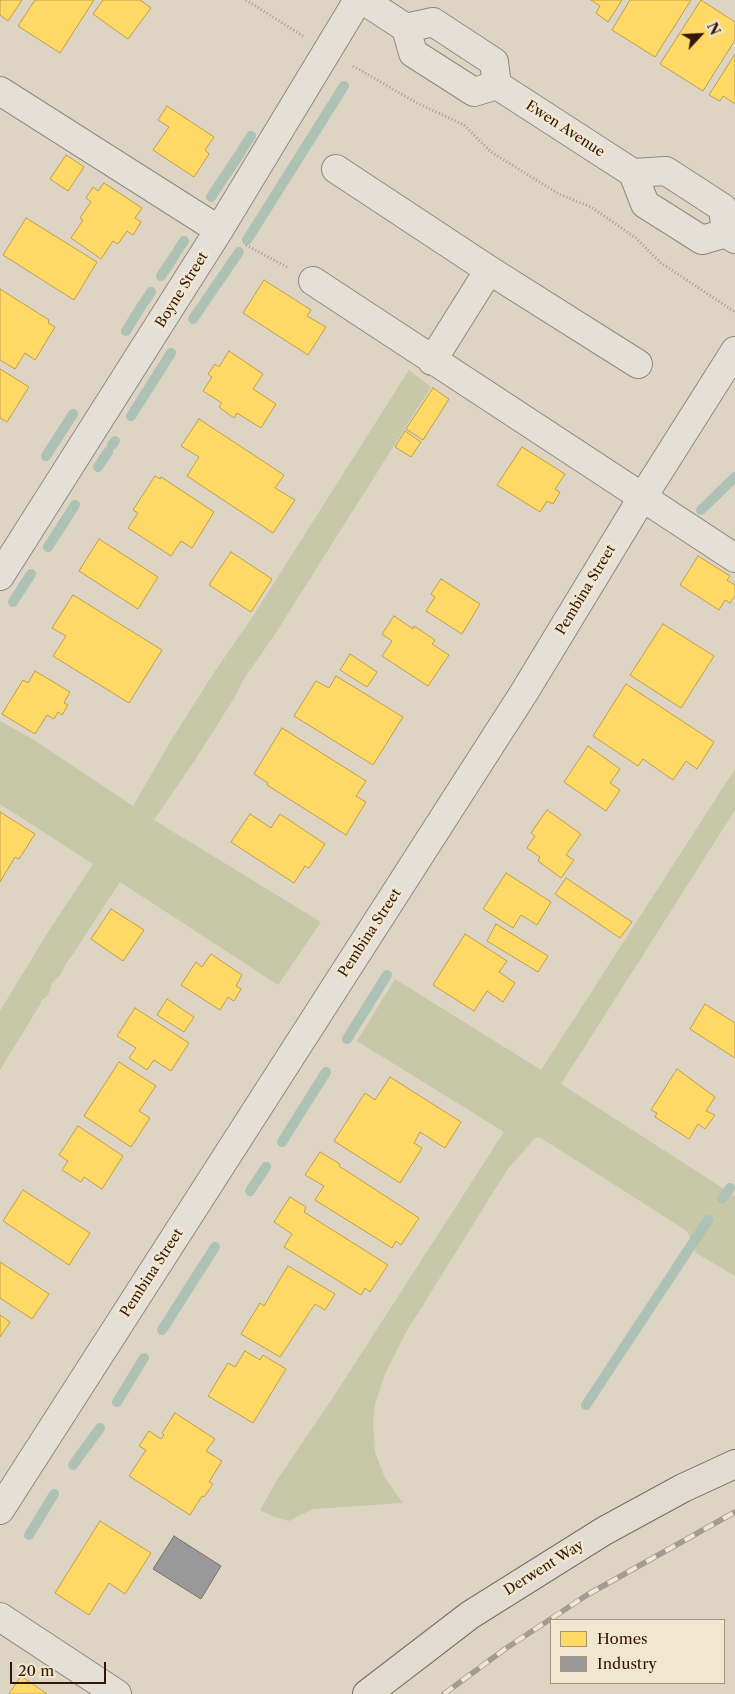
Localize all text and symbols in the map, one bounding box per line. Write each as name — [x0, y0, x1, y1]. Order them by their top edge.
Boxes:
north arrow — [675, 10, 725, 60]
text: N — [703, 19, 724, 38]
street label: Ewen Avenue — [522, 97, 608, 161]
street label: Boyne Street — [152, 249, 212, 331]
street label: Pembina Street — [553, 542, 619, 638]
street label: Pembina Street — [335, 886, 405, 980]
street label: Pembina Street — [117, 1226, 187, 1320]
street label: Derwent Way — [501, 1537, 587, 1599]
legend — [550, 1619, 725, 1684]
text: Homes — [597, 1629, 648, 1648]
scale bar — [12, 1652, 109, 1684]
text: Industry — [597, 1654, 657, 1673]
text: 20 m — [18, 1661, 54, 1680]

